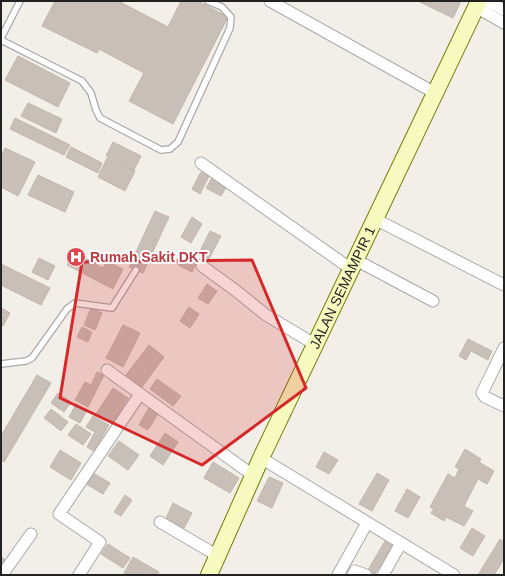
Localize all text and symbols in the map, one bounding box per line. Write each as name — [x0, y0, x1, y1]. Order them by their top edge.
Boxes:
street label: JALAN SEMAMPIR 1 — [306, 223, 378, 351]
hospital icon: Rumah Sakit DKT — [65, 246, 87, 268]
place label: Rumah Sakit DKT — [90, 249, 208, 265]

